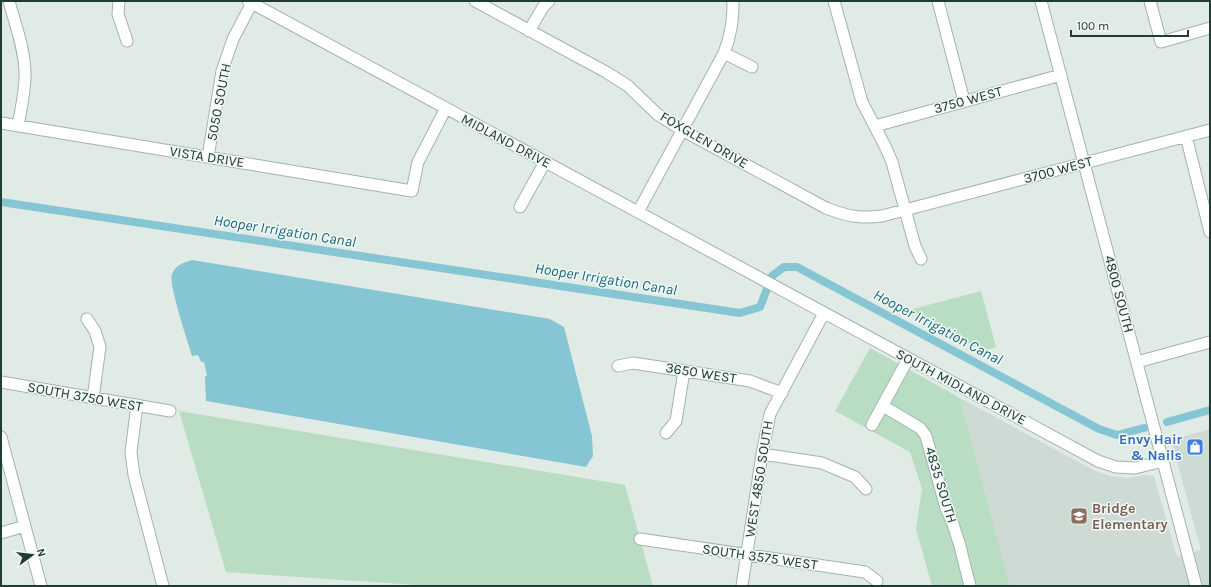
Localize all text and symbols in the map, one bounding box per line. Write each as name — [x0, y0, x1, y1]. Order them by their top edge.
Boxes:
scale bar — [1071, 12, 1188, 38]
text: 100 m — [1077, 19, 1109, 33]
street label: 5050 SOUTH — [203, 62, 235, 142]
street label: 3750 WEST — [932, 83, 1004, 117]
street label: FOXGLEN DRIVE — [657, 108, 751, 172]
street label: MIDLAND DRIVE — [458, 110, 554, 172]
street label: VISTA DRIVE — [168, 143, 246, 171]
street label: 3700 WEST — [1022, 153, 1094, 187]
water label: Hooper Irrigation Canal — [213, 211, 357, 251]
street label: 4800 SOUTH — [1101, 253, 1137, 335]
water label: Hooper Irrigation Canal — [534, 259, 678, 299]
water label: Hooper Irrigation Canal — [870, 285, 1006, 369]
street label: SOUTH MIDLAND DRIVE — [893, 345, 1029, 429]
street label: 3650 WEST — [664, 359, 738, 387]
street label: SOUTH 3750 WEST — [26, 379, 144, 415]
street label: WEST 4850 SOUTH — [741, 419, 777, 539]
place label: Envy Hair & Nails — [1119, 431, 1182, 464]
shop icon: Envy Hair & Nails — [1185, 437, 1205, 457]
street label: 4835 SOUTH — [921, 445, 961, 525]
place label: Bridge Elementary — [1092, 500, 1168, 533]
school or university icon: Bridge Elementary — [1069, 506, 1089, 526]
north arrow — [12, 535, 52, 575]
street label: SOUTH 3575 WEST — [701, 540, 819, 574]
text: N — [34, 547, 48, 558]

